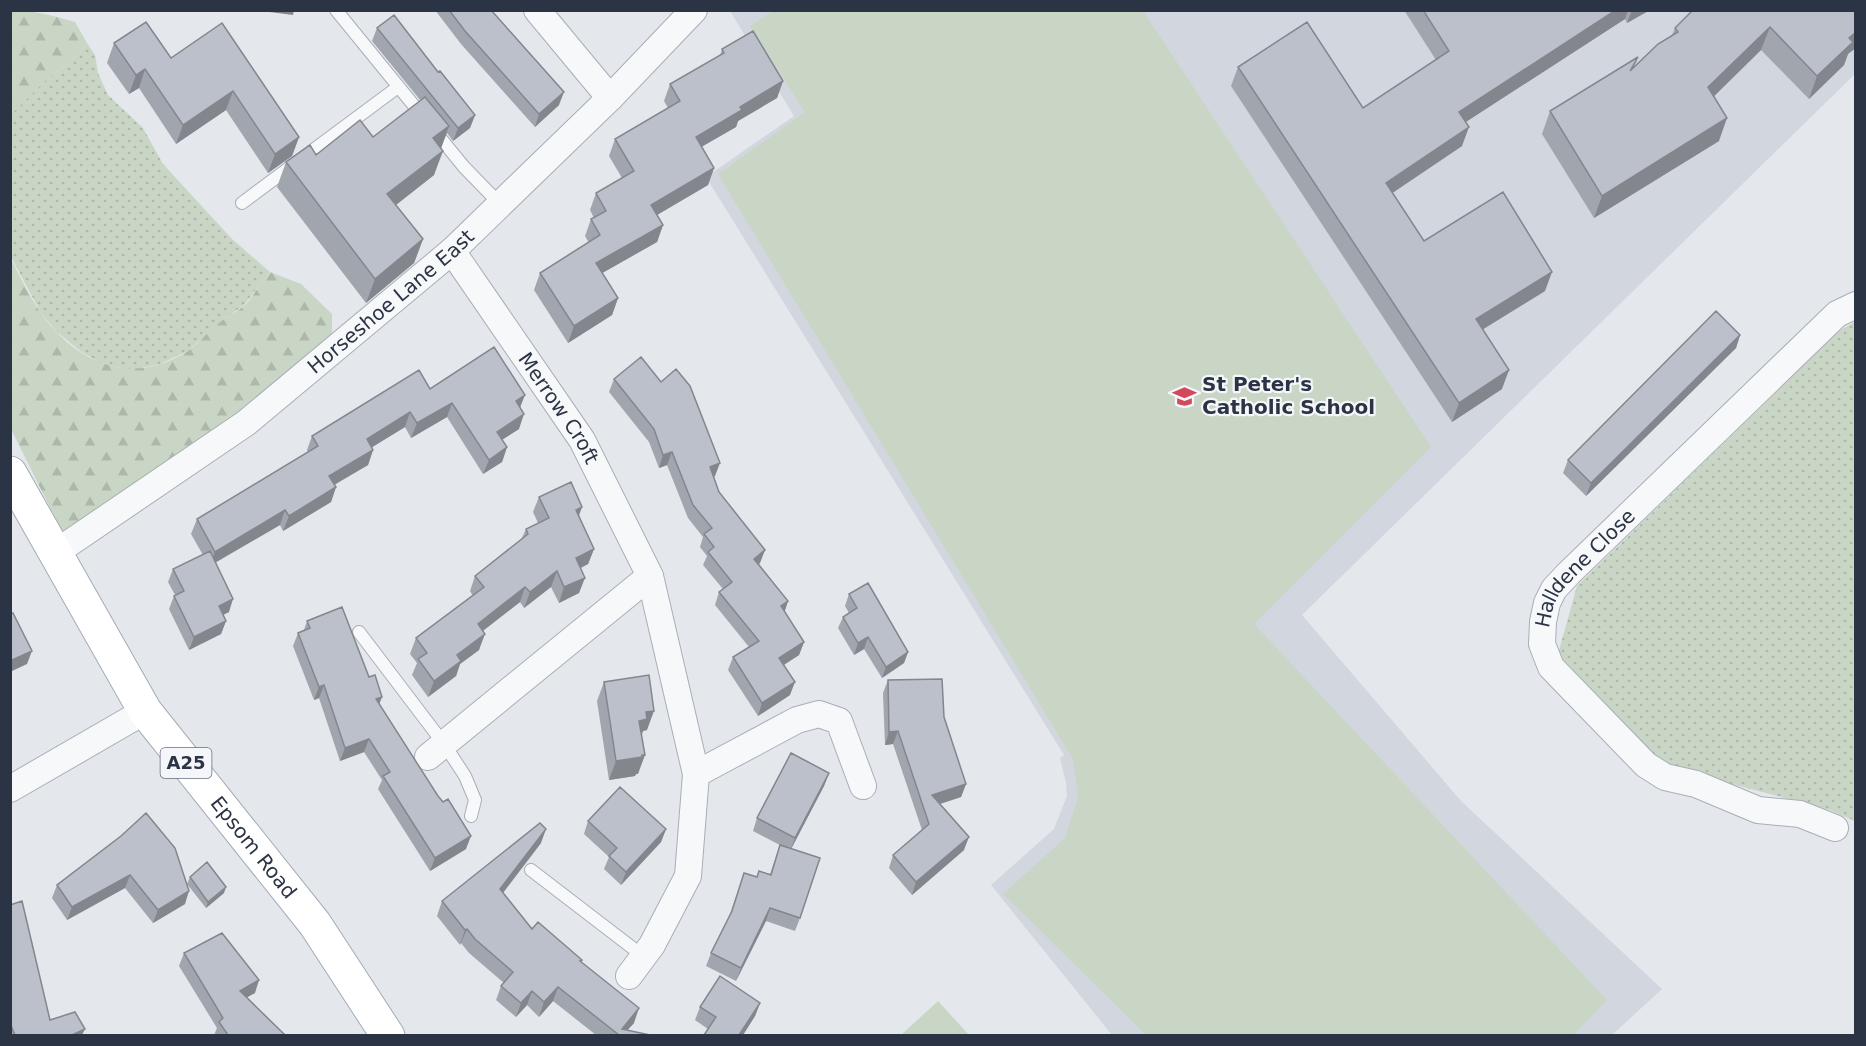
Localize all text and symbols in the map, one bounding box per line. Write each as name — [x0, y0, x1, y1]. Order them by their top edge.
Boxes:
street label: Horseshoe Lane East — [303, 224, 479, 378]
street label: Merrow Croft — [513, 348, 604, 468]
place label: St Peter's Catholic School — [1202, 372, 1375, 419]
school or university icon: St Peter's Catholic School — [1171, 383, 1197, 409]
street label: Halldene Close — [1530, 504, 1640, 630]
road number: A25 — [160, 748, 212, 778]
street label: Epsom Road — [206, 791, 302, 903]

